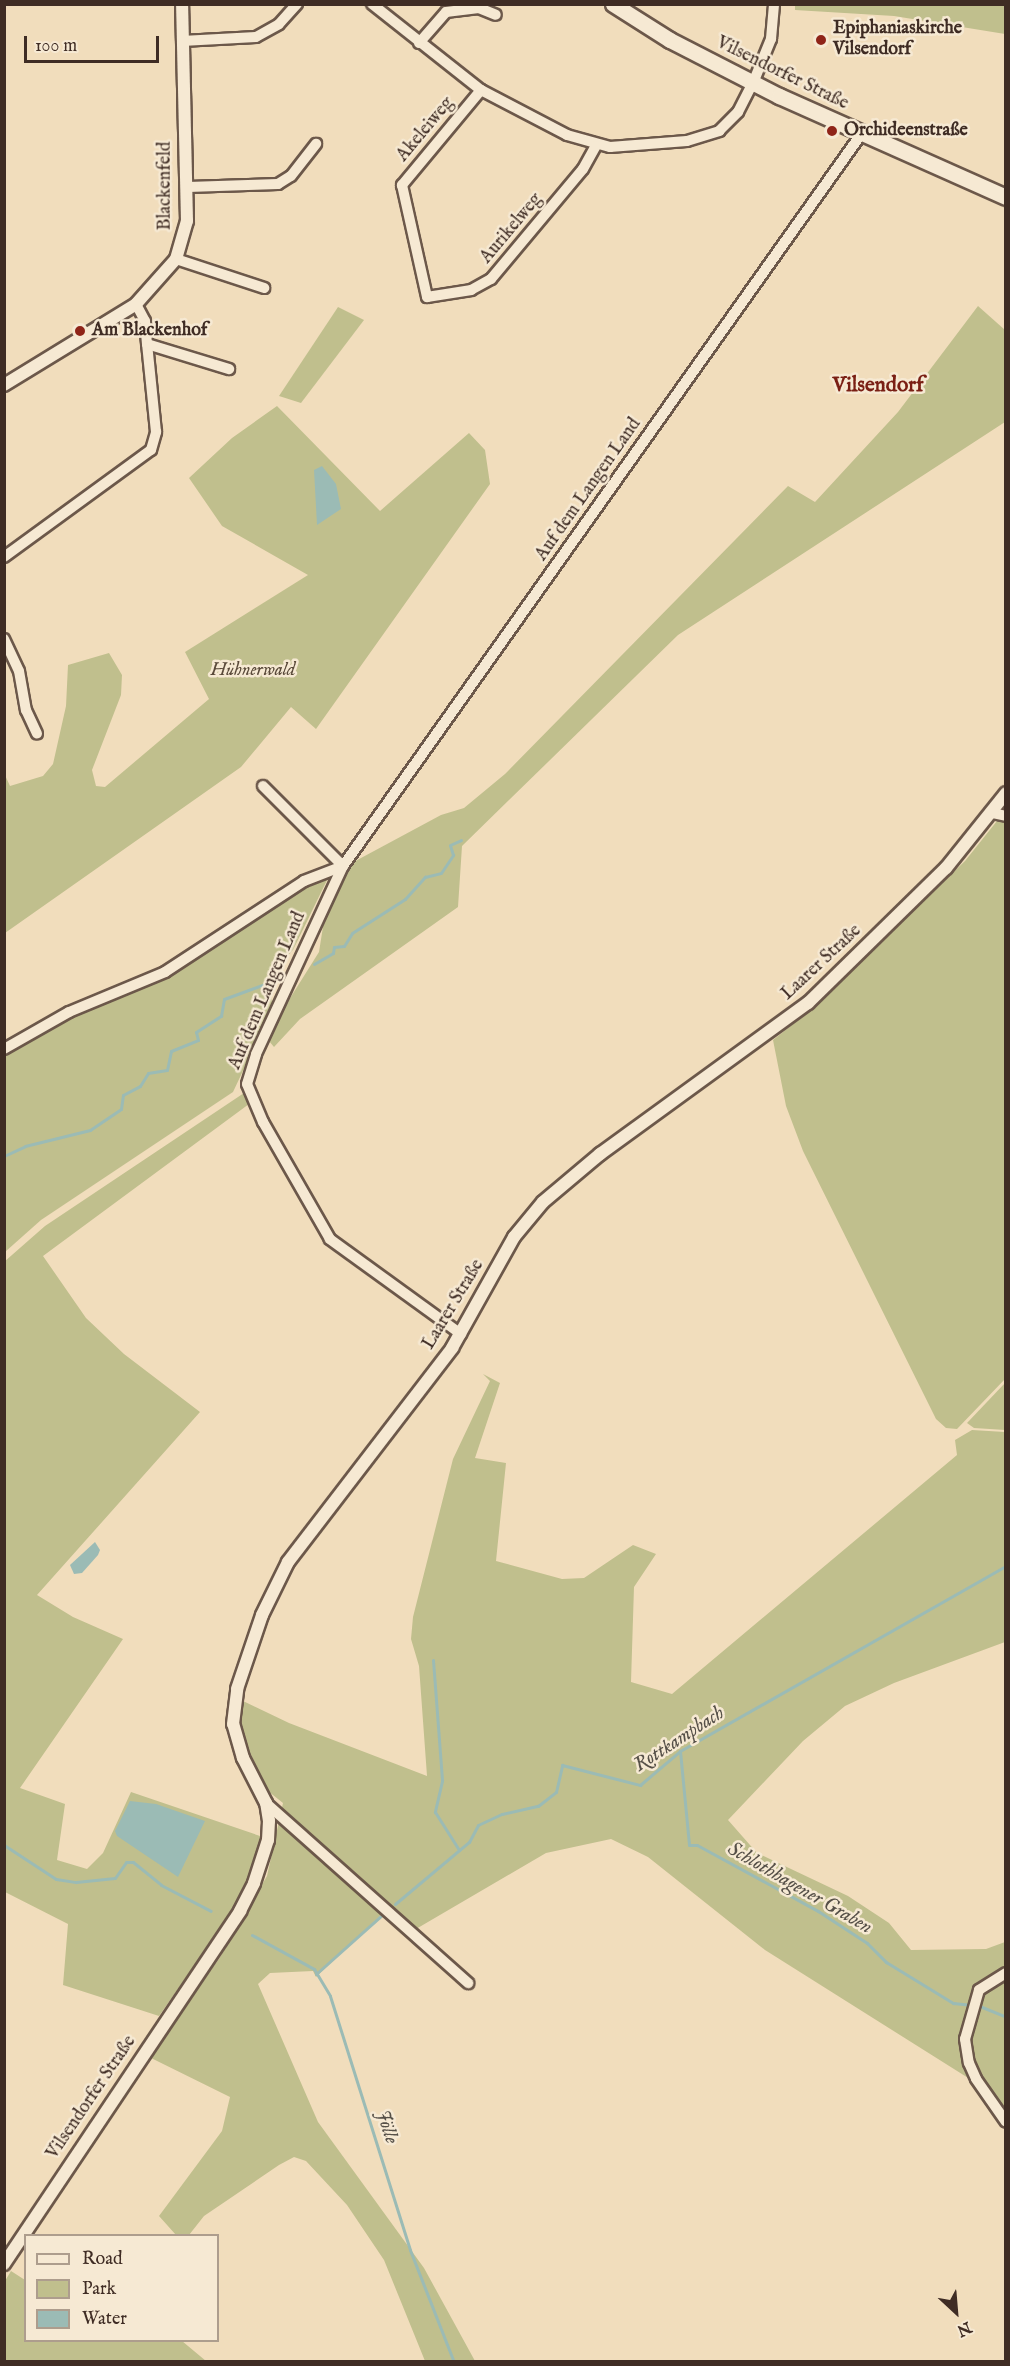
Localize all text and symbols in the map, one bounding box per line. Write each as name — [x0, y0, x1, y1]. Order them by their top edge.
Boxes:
place label: Epiphaniaskirche Vilsendorf — [833, 19, 962, 62]
scale bar — [27, 24, 162, 62]
street label: Vilsendorfer Straße — [712, 33, 852, 115]
marker: Epiphaniaskirche Vilsendorf — [814, 33, 828, 47]
text: 100 m — [35, 35, 77, 58]
street label: Akeleiweg — [393, 93, 459, 167]
place label: Orchideenstraße — [844, 120, 968, 142]
marker: Orchideenstraße — [825, 124, 839, 138]
street label: Blackenfeld — [155, 142, 177, 230]
street label: Aurikelweg — [476, 189, 548, 269]
place label: Am Blackenhof — [92, 320, 207, 342]
marker: Am Blackenhof — [73, 324, 87, 338]
district label: Vilsendorf — [832, 373, 924, 399]
street label: Auf dem Langen Land — [532, 415, 646, 565]
park label: Hühnerwald — [211, 660, 295, 682]
street label: Auf dem Langen Land — [225, 909, 311, 1073]
street label: Laarer Straße — [778, 921, 866, 1005]
street label: Laarer Straße — [419, 1256, 489, 1354]
water label: Rottkampbach — [629, 1701, 729, 1777]
water label: Schlothhagener Graben — [723, 1837, 877, 1939]
street label: Vilsendorfer Straße — [43, 2032, 141, 2164]
water label: Jölle — [370, 2107, 404, 2147]
legend — [24, 2234, 219, 2342]
text: Road — [82, 2248, 123, 2271]
text: Park — [82, 2278, 116, 2301]
north arrow — [926, 2282, 986, 2342]
text: Water — [82, 2308, 127, 2331]
text: N — [953, 2316, 974, 2340]

